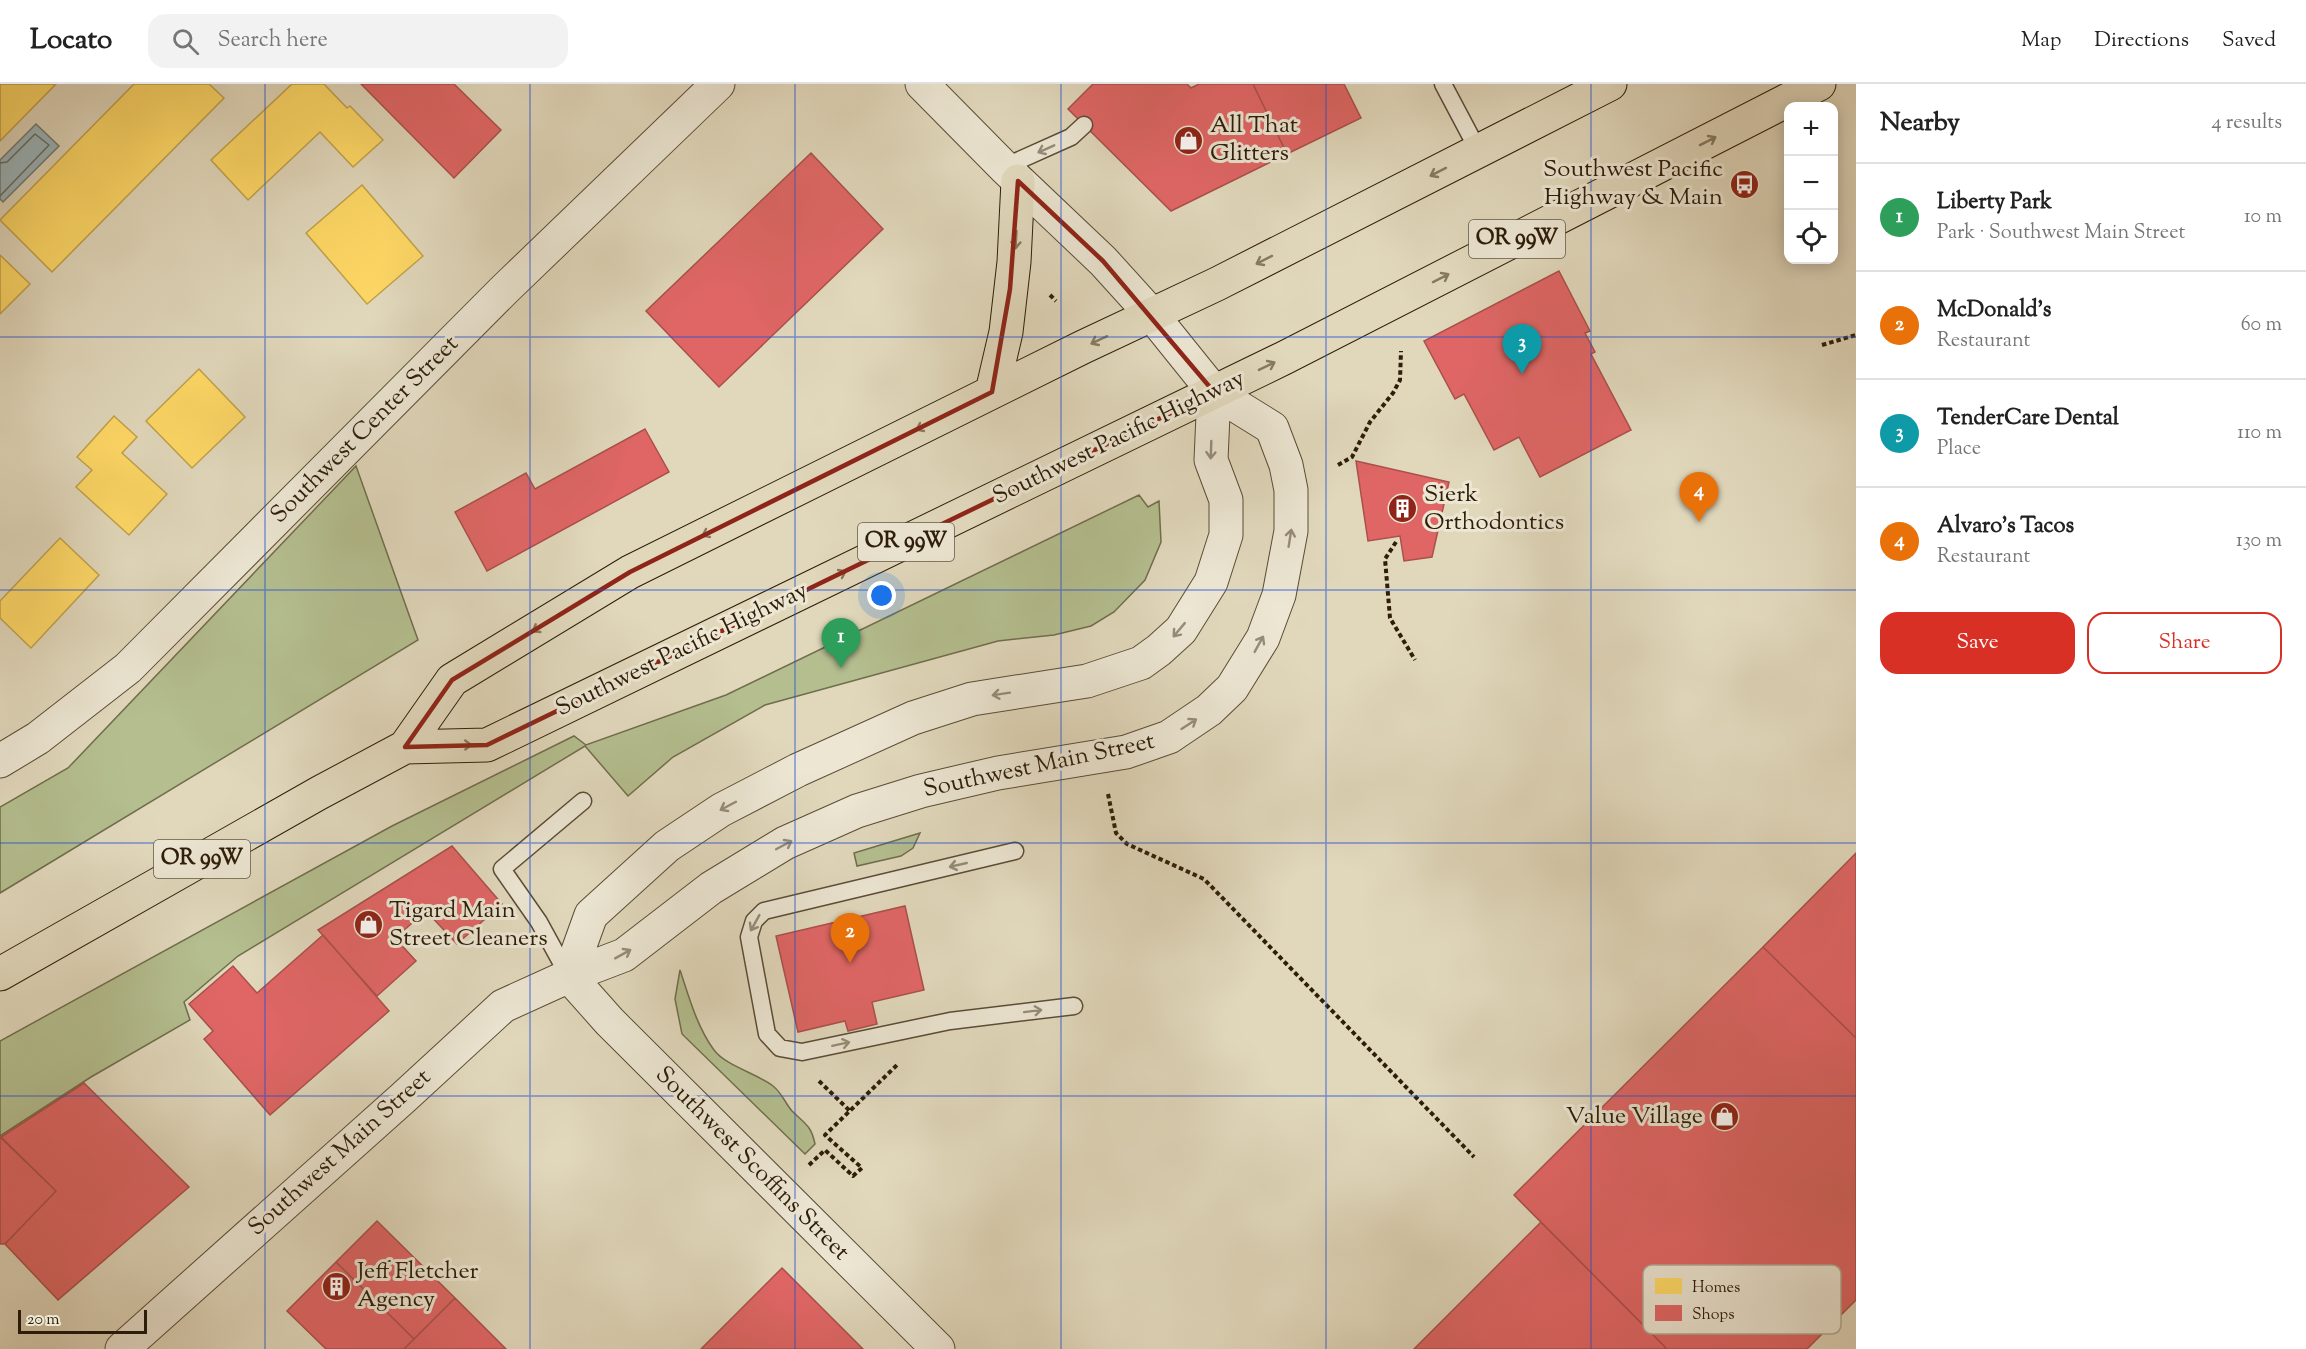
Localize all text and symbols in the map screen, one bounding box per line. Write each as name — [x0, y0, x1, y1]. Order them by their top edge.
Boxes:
search box — [148, 14, 568, 68]
text: Locato — [30, 21, 112, 61]
icon: search — [169, 25, 202, 58]
text: Search here — [217, 25, 328, 57]
text: Map — [2021, 26, 2061, 56]
text: Directions — [2094, 26, 2189, 56]
text: Saved — [2222, 26, 2276, 56]
map controls — [1784, 102, 1838, 264]
button: + — [1784, 102, 1838, 156]
text: Nearby — [1880, 105, 1960, 142]
place label: All That Glitters — [1210, 109, 1298, 171]
text: 4 results — [2211, 109, 2282, 138]
shop icon: All That Glitters — [1173, 124, 1205, 156]
one-way arrow — [1699, 135, 1716, 147]
one-way arrow — [1037, 143, 1055, 155]
place label: Southwest Pacific Highway & Main — [1543, 153, 1723, 215]
button: − — [1784, 156, 1838, 210]
one-way arrow — [1429, 167, 1447, 179]
bus stop icon: Southwest Pacific Highway & Main — [1728, 168, 1760, 200]
text: Liberty Park — [1937, 187, 2052, 219]
text: 1 — [1896, 203, 1903, 232]
text: 10 m — [2244, 203, 2282, 232]
button: locate — [1784, 210, 1838, 264]
text: Park · Southwest Main Street — [1937, 219, 2185, 248]
road number: OR 99W — [1469, 220, 1565, 258]
one-way arrow — [1010, 229, 1021, 249]
one-way arrow — [1256, 254, 1273, 266]
one-way arrow — [1432, 272, 1449, 284]
text: McDonald's — [1937, 295, 2051, 327]
text: 2 — [1895, 311, 1904, 340]
text: 60 m — [2241, 311, 2282, 340]
pin: 3 — [1502, 324, 1541, 374]
text: Restaurant — [1937, 327, 2030, 356]
street label: Southwest Center Street — [263, 328, 467, 532]
one-way arrow — [1090, 334, 1108, 346]
one-way arrow — [1258, 360, 1276, 372]
street label: Southwest Pacific Highway — [987, 362, 1251, 514]
text: TenderCare Dental — [1937, 403, 2119, 435]
text: 3 — [1895, 419, 1904, 448]
text: 110 m — [2237, 419, 2282, 448]
one-way arrow — [916, 420, 933, 432]
text: Place — [1937, 435, 1981, 464]
one-way arrow — [1206, 440, 1217, 459]
pin: 4 — [1680, 472, 1718, 522]
place label: Sierk Orthodontics — [1424, 478, 1564, 540]
building icon: Sierk Orthodontics — [1387, 493, 1419, 525]
text: Alvaro's Tacos — [1937, 511, 2074, 543]
road number: OR 99W — [858, 523, 954, 561]
one-way arrow — [702, 527, 720, 539]
text: 4 — [1894, 527, 1905, 556]
text: 130 m — [2236, 527, 2282, 556]
one-way arrow — [1284, 528, 1295, 548]
text: Restaurant — [1937, 543, 2030, 572]
one-way arrow — [829, 569, 847, 580]
street label: Southwest Pacific Highway — [550, 574, 814, 726]
your location — [867, 581, 896, 610]
button: Save — [1880, 612, 2075, 674]
button: Share — [2087, 612, 2282, 674]
pin: 1 — [822, 618, 860, 668]
one-way arrow — [532, 621, 549, 633]
one-way arrow — [1172, 622, 1186, 637]
one-way arrow — [1254, 635, 1265, 653]
one-way arrow — [992, 689, 1011, 700]
one-way arrow — [1180, 717, 1197, 729]
street label: Southwest Main Street — [920, 725, 1158, 807]
one-way arrow — [453, 740, 473, 751]
one-way arrow — [720, 800, 737, 812]
one-way arrow — [775, 839, 792, 851]
road number: OR 99W — [154, 840, 250, 878]
one-way arrow — [949, 859, 968, 871]
place label: Tigard Main Street Cleaners — [389, 894, 548, 956]
shop icon: Tigard Main Street Cleaners — [352, 909, 384, 941]
one-way arrow — [749, 914, 761, 931]
pin: 2 — [830, 914, 870, 963]
one-way arrow — [614, 948, 631, 960]
one-way arrow — [1022, 1006, 1042, 1017]
one-way arrow — [830, 1038, 850, 1049]
street label: Southwest Scoffins Street — [647, 1059, 857, 1269]
street label: Southwest Main Street — [241, 1062, 439, 1244]
place label: Value Village — [1566, 1100, 1703, 1134]
shop icon: Value Village — [1708, 1101, 1740, 1133]
place label: Jeff Fletcher Agency — [355, 1255, 479, 1317]
legend — [1643, 1265, 1841, 1334]
building icon: Jeff Fletcher Agency — [320, 1270, 352, 1302]
text: Homes — [1692, 1277, 1740, 1300]
text: Shops — [1692, 1304, 1735, 1327]
scale bar — [18, 1307, 147, 1334]
text: 20 m — [27, 1309, 60, 1332]

